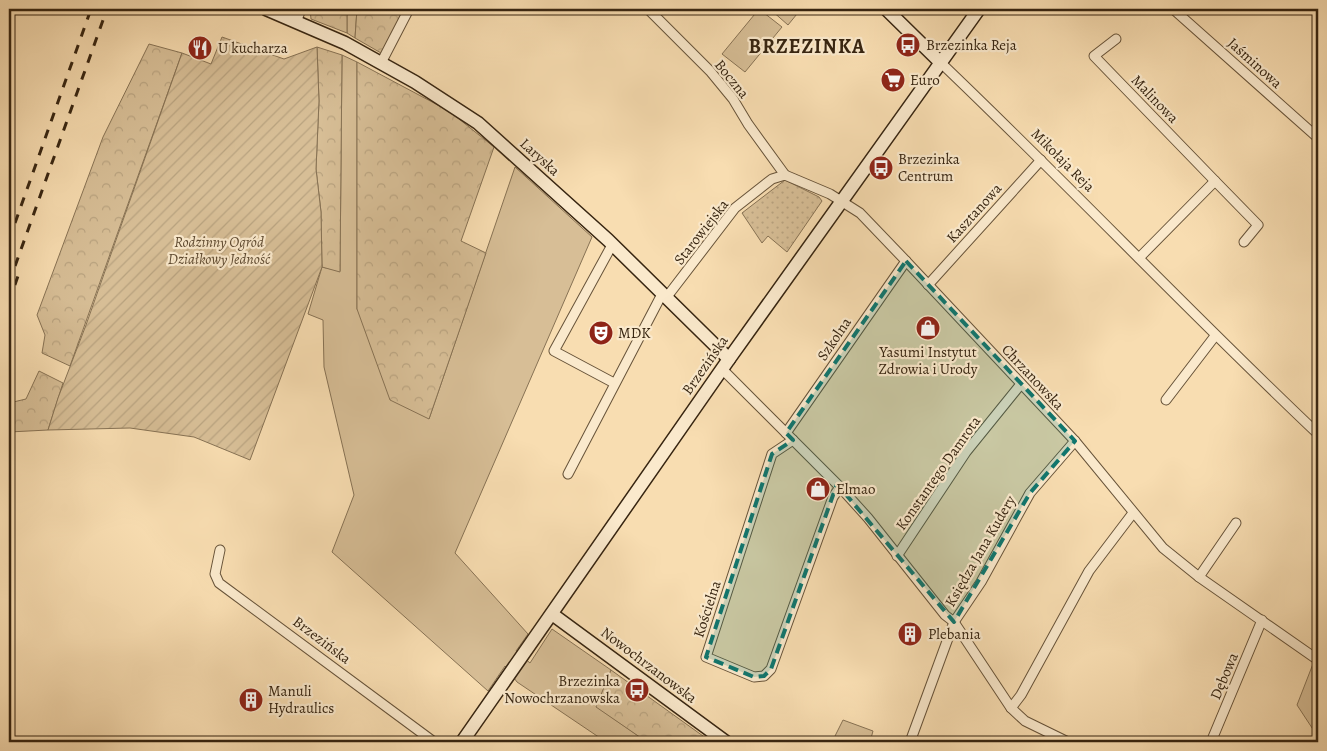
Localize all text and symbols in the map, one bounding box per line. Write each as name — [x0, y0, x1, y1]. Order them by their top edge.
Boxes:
bus stop icon: Brzezinka Reja — [895, 32, 921, 58]
district label: BRZEZINKA — [749, 33, 865, 60]
street label: Jaśminowa — [1223, 33, 1287, 93]
restaurant icon: U kucharza — [187, 35, 213, 61]
place label: Brzezinka Reja — [926, 35, 1017, 55]
place label: U kucharza — [218, 38, 288, 58]
street label: Boczna — [710, 55, 754, 103]
supermarket icon: Euro — [880, 67, 906, 93]
place label: Euro — [910, 70, 940, 90]
street label: Malinowa — [1127, 70, 1183, 128]
street label: Mikołaja Reja — [1027, 124, 1099, 196]
street label: Laryska — [516, 134, 564, 180]
place label: Brzezinka Centrum — [898, 149, 960, 186]
bus stop icon: Brzezinka Centrum — [868, 155, 894, 181]
street label: Kasztanowa — [942, 179, 1006, 247]
street label: Starowiejska — [669, 195, 733, 269]
park label: Rodzinny Ogród Działkowy Jedność — [168, 232, 271, 269]
street label: Szkolna — [812, 313, 856, 365]
shop icon: Yasumi Instytut Zdrowia i Urody — [915, 315, 941, 341]
theatre icon: MDK — [588, 320, 614, 346]
place label: MDK — [618, 323, 651, 343]
street label: Brzezińska — [677, 331, 733, 399]
street label: Chrzanowska — [997, 340, 1069, 414]
place label: Yasumi Instytut Zdrowia i Urody — [878, 342, 978, 379]
street label: Konstantego Damrota — [891, 412, 985, 534]
shop icon: Elmao — [805, 476, 831, 502]
place label: Elmao — [836, 479, 875, 499]
street label: Księdza Jana Kudery — [940, 491, 1020, 610]
street label: Kościelna — [688, 578, 726, 640]
street label: Brzezińska — [289, 612, 355, 668]
building icon: Plebania — [897, 621, 923, 647]
street label: Nowochrzanowska — [597, 622, 701, 708]
place label: Plebania — [928, 624, 981, 644]
street label: Dębowa — [1205, 649, 1243, 703]
place label: Brzezinka Nowochrzanowska — [504, 671, 620, 708]
bus stop icon: Brzezinka Nowochrzanowska — [624, 677, 650, 703]
place label: Manuli Hydraulics — [268, 681, 334, 718]
building icon: Manuli Hydraulics — [238, 687, 264, 713]

